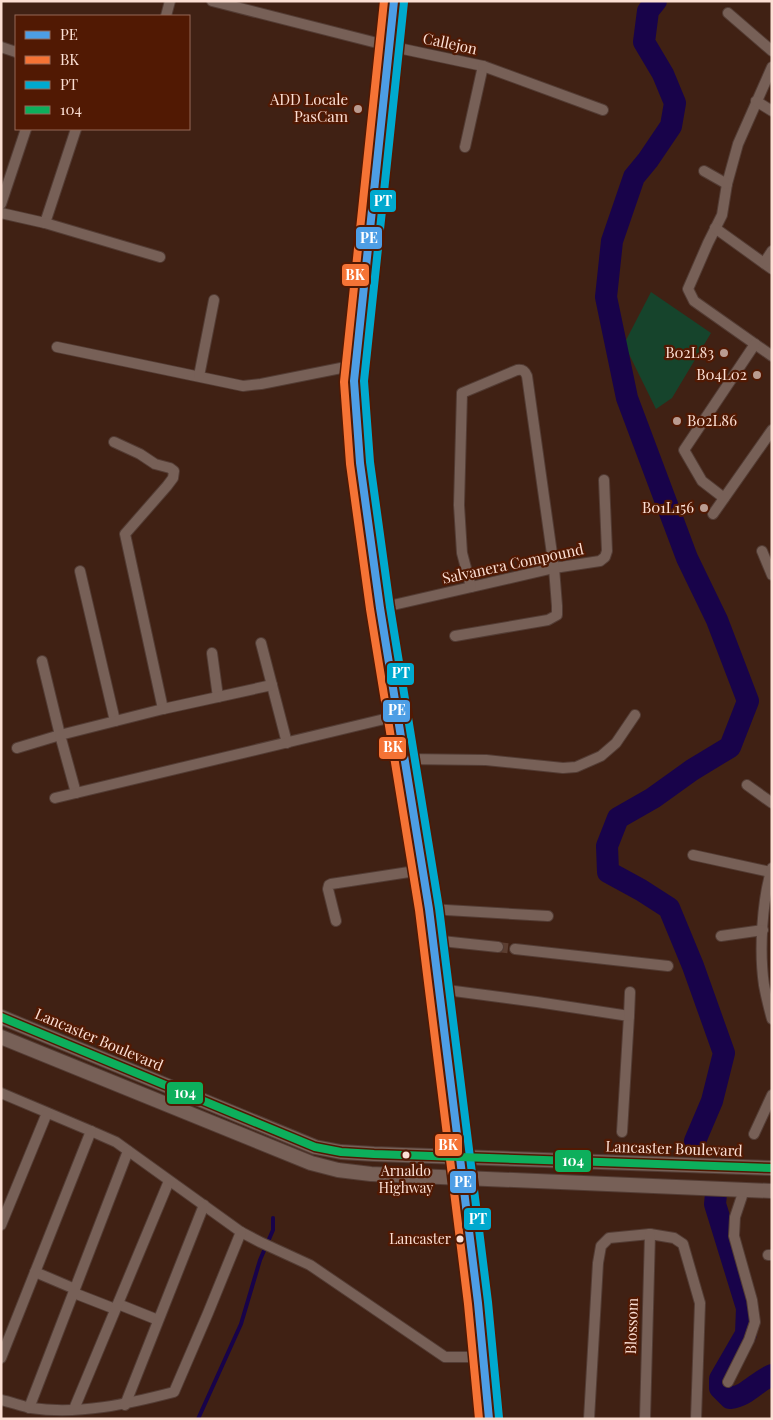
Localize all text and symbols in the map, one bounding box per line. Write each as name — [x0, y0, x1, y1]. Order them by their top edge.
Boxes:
legend — [15, 15, 190, 130]
text: PE — [60, 24, 78, 44]
street label: Callejon — [421, 28, 479, 59]
text: BK — [60, 49, 79, 69]
text: PT — [60, 74, 78, 94]
place label: ADD Locale PasCam — [269, 89, 349, 126]
text: 104 — [60, 99, 82, 119]
marker: ADD Locale PasCam — [352, 103, 364, 115]
line badge: PT — [369, 189, 397, 213]
text: PT — [374, 191, 392, 210]
line badge: PE — [355, 226, 383, 250]
text: PE — [360, 228, 378, 247]
line badge: BK — [341, 263, 370, 287]
text: BK — [345, 265, 366, 284]
place label: B02L83 — [665, 342, 714, 362]
marker: B02L83 — [718, 347, 730, 359]
place label: B04L02 — [696, 364, 747, 384]
marker: B04L02 — [751, 369, 763, 381]
place label: B02L86 — [687, 410, 737, 430]
marker: B02L86 — [671, 415, 683, 427]
place label: B01L156 — [642, 497, 694, 517]
marker: B01L156 — [698, 502, 710, 514]
street label: Salvanera Compound — [440, 538, 586, 588]
line badge: PT — [386, 662, 415, 686]
text: PT — [392, 663, 410, 682]
line badge: PE — [382, 699, 411, 723]
text: PE — [388, 700, 406, 719]
line badge: BK — [378, 736, 407, 760]
text: BK — [383, 737, 404, 756]
street label: Lancaster Boulevard — [32, 1003, 167, 1075]
line badge: 104 — [166, 1081, 204, 1105]
text: 104 — [174, 1083, 196, 1102]
line badge: BK — [434, 1133, 463, 1157]
text: BK — [438, 1135, 459, 1154]
street label: Lancaster Boulevard — [605, 1136, 743, 1160]
line badge: 104 — [554, 1149, 592, 1173]
marker: Arnaldo Highway — [401, 1150, 411, 1160]
text: 104 — [562, 1151, 584, 1170]
place label: Arnaldo Highway — [379, 1161, 433, 1197]
line badge: PE — [449, 1170, 477, 1194]
text: PE — [454, 1172, 472, 1191]
line badge: PT — [463, 1207, 492, 1231]
text: PT — [469, 1209, 487, 1228]
place label: Lancaster — [389, 1229, 452, 1248]
marker: Lancaster — [455, 1234, 465, 1244]
street label: Blossom — [620, 1297, 642, 1355]

